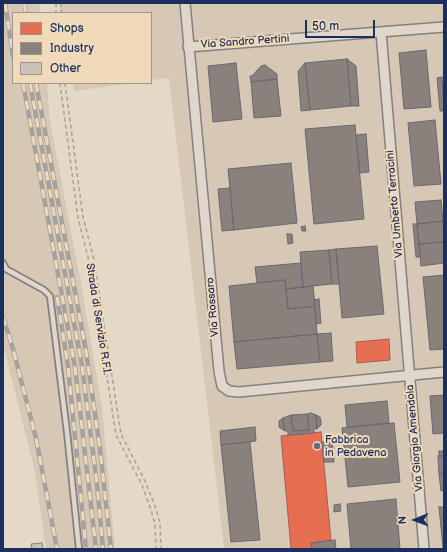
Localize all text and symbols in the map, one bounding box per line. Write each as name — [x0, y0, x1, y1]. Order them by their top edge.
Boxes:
legend — [12, 12, 152, 84]
scale bar — [307, 12, 377, 38]
text: 50 m — [312, 19, 339, 34]
text: Shops — [50, 21, 84, 36]
street label: Via Sandro Pertini — [200, 32, 290, 52]
text: Industry — [50, 41, 94, 56]
text: Other — [50, 61, 81, 76]
street label: Via Umberto Terracini — [384, 150, 406, 258]
street label: Strada di Servizio R.F.I. — [83, 262, 113, 376]
street label: Via Rossaro — [204, 277, 222, 337]
street label: Via Giorgio Amendola — [404, 384, 426, 492]
place label: Fabbrica in Pedavena — [325, 433, 386, 459]
marker: Fabbrica in Pedavena — [312, 441, 322, 451]
north arrow — [395, 500, 435, 540]
text: N — [396, 516, 409, 524]

